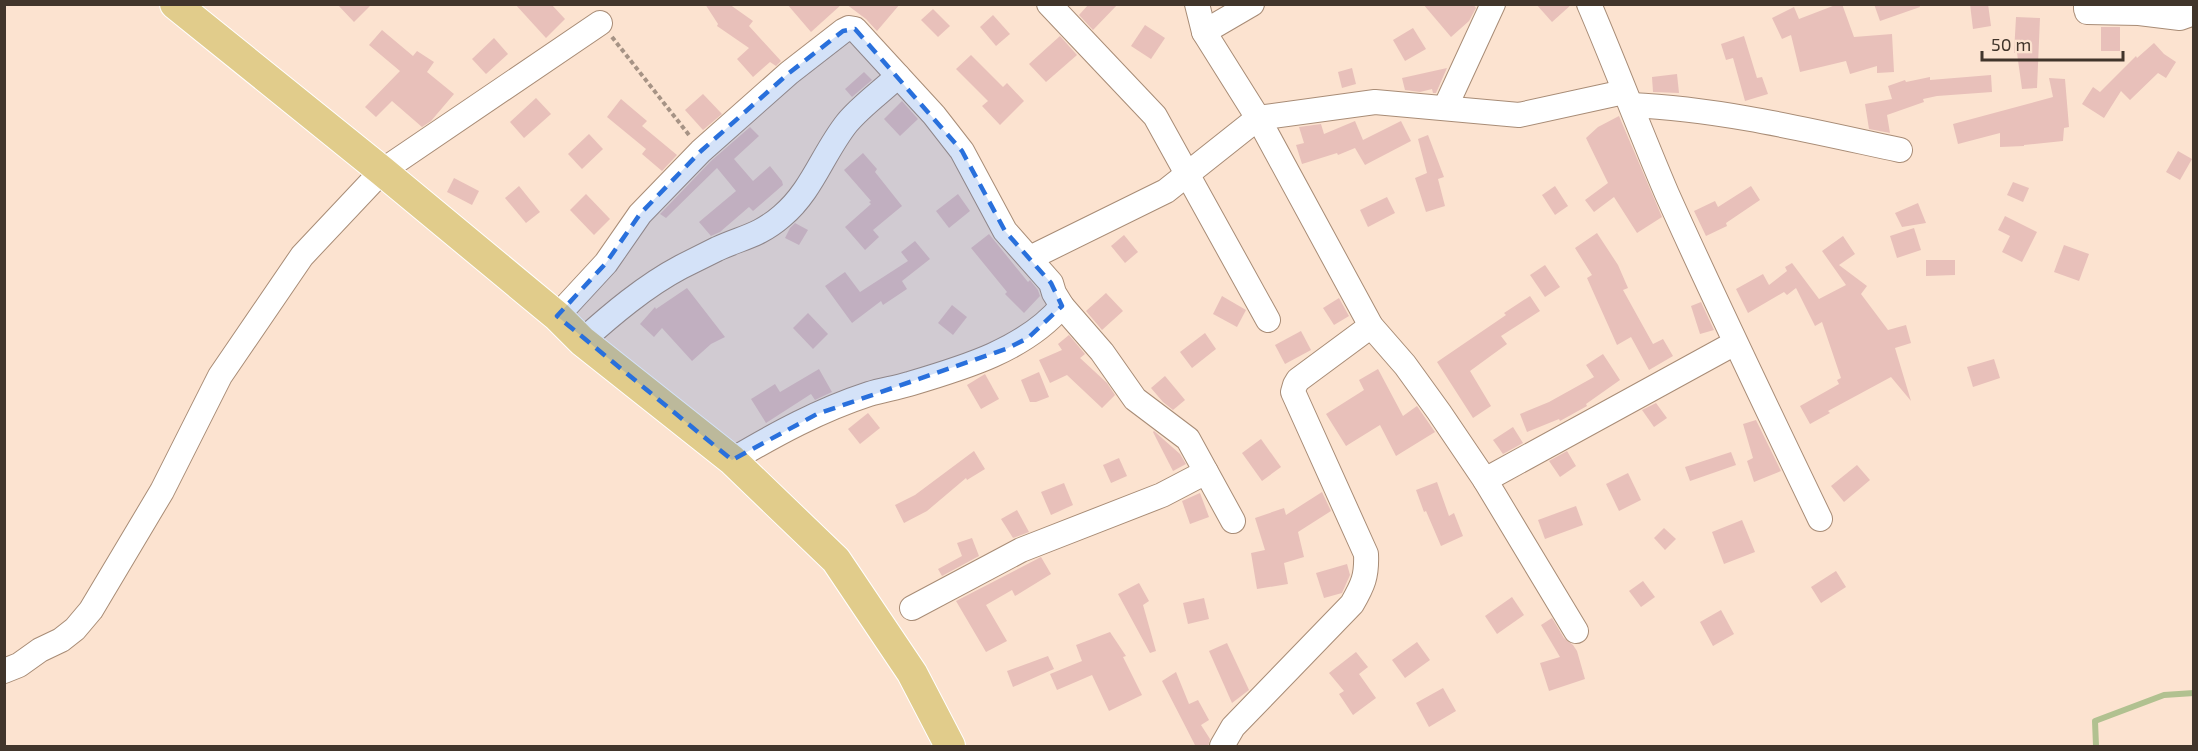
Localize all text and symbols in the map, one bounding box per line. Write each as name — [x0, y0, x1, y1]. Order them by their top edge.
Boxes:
scale bar — [1982, 24, 2123, 62]
text: 50 m — [1991, 33, 2031, 55]

